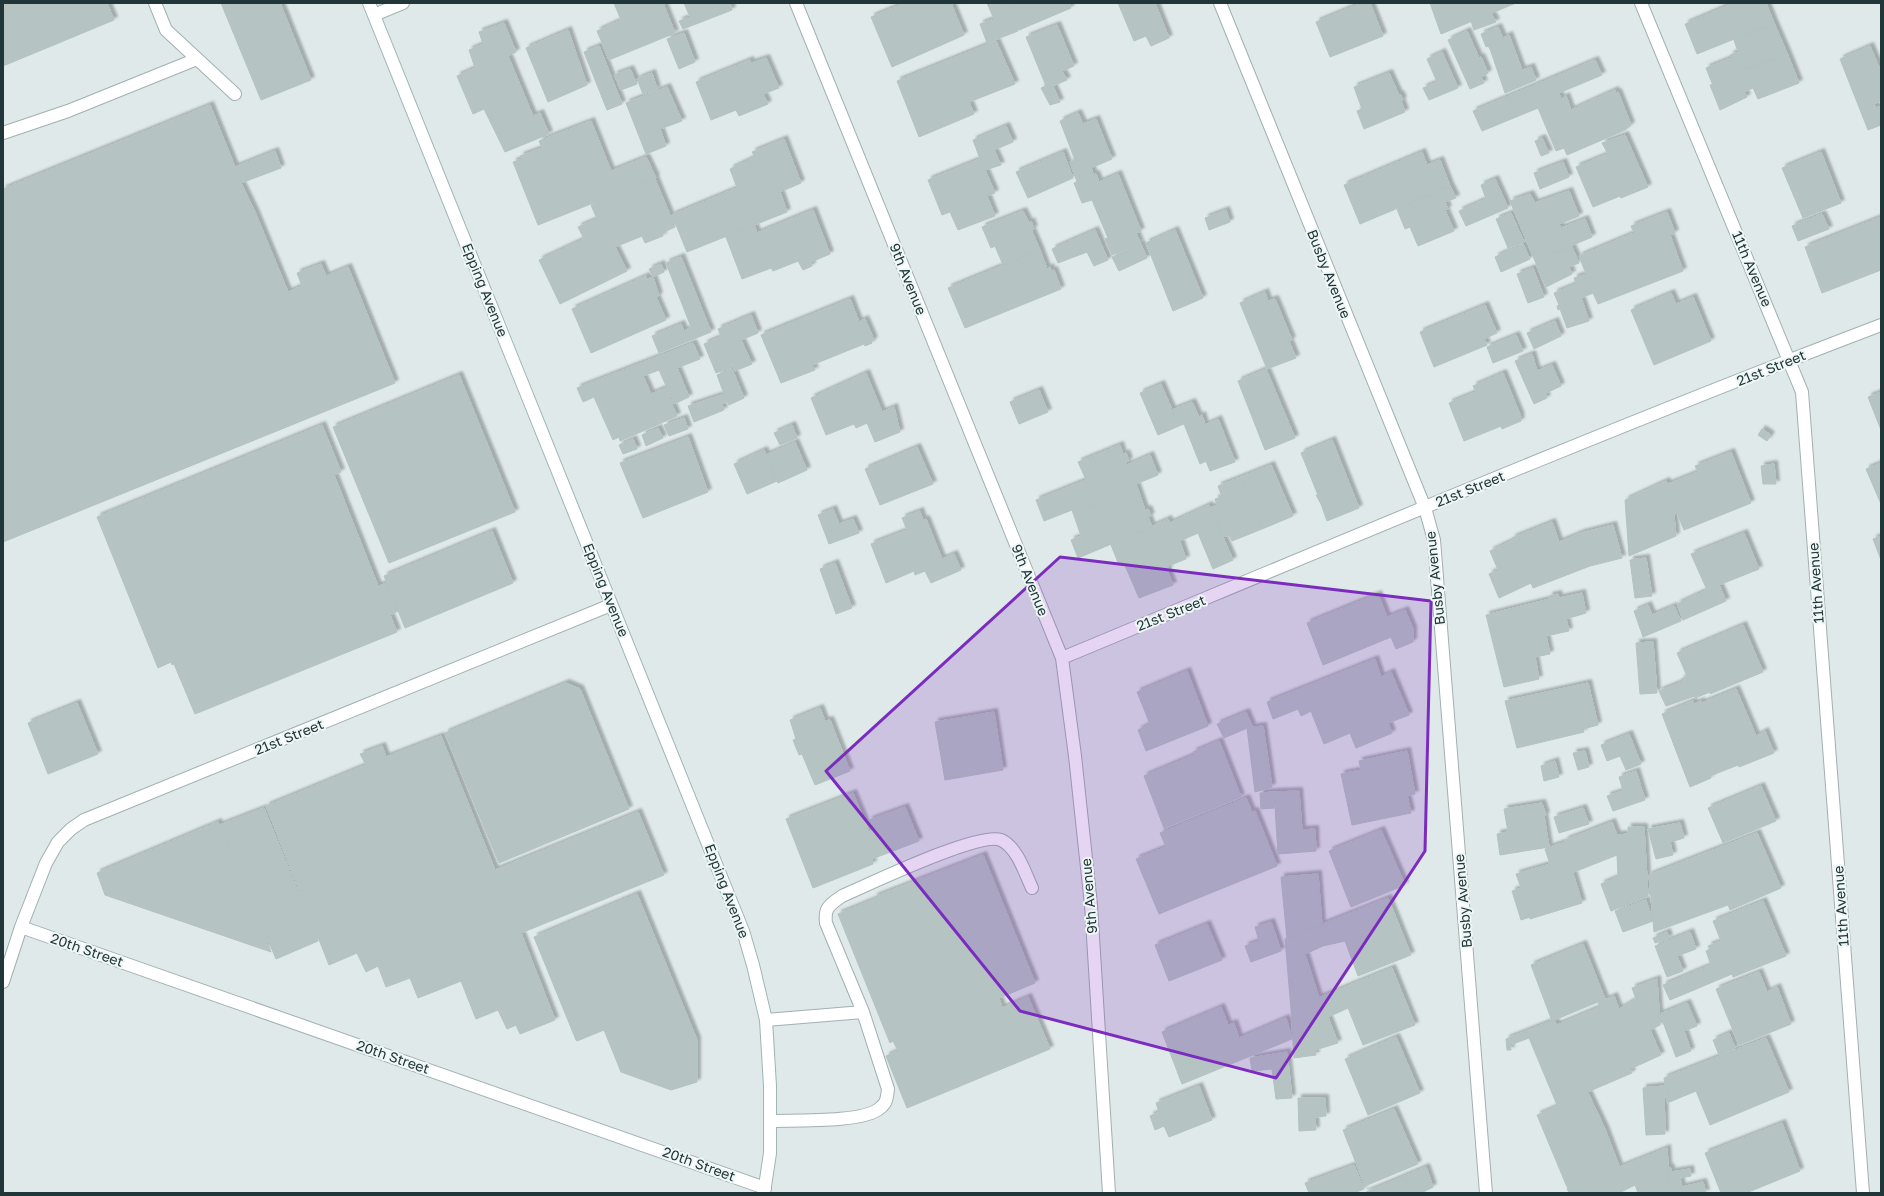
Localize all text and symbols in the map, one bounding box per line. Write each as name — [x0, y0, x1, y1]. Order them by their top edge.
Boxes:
street label: Busby Avenue — [1304, 227, 1355, 321]
street label: 11th Avenue — [1729, 228, 1776, 309]
street label: Epping Avenue — [459, 240, 512, 339]
street label: 9th Avenue — [886, 241, 931, 317]
street label: 21st Street — [1734, 346, 1808, 389]
street label: 21st Street — [1433, 467, 1507, 510]
street label: Busby Avenue — [1421, 530, 1448, 626]
street label: Epping Avenue — [580, 540, 633, 639]
street label: 9th Avenue — [1008, 542, 1053, 618]
street label: 11th Avenue — [1804, 542, 1827, 624]
street label: 21st Street — [1134, 591, 1208, 634]
street label: 21st Street — [252, 715, 326, 758]
street label: Epping Avenue — [702, 841, 753, 940]
street label: Busby Avenue — [1450, 853, 1475, 949]
street label: 9th Avenue — [1077, 858, 1100, 934]
street label: 11th Avenue — [1829, 865, 1852, 947]
street label: 20th Street — [48, 929, 126, 970]
street label: 20th Street — [354, 1036, 432, 1077]
street label: 20th Street — [661, 1143, 738, 1185]

